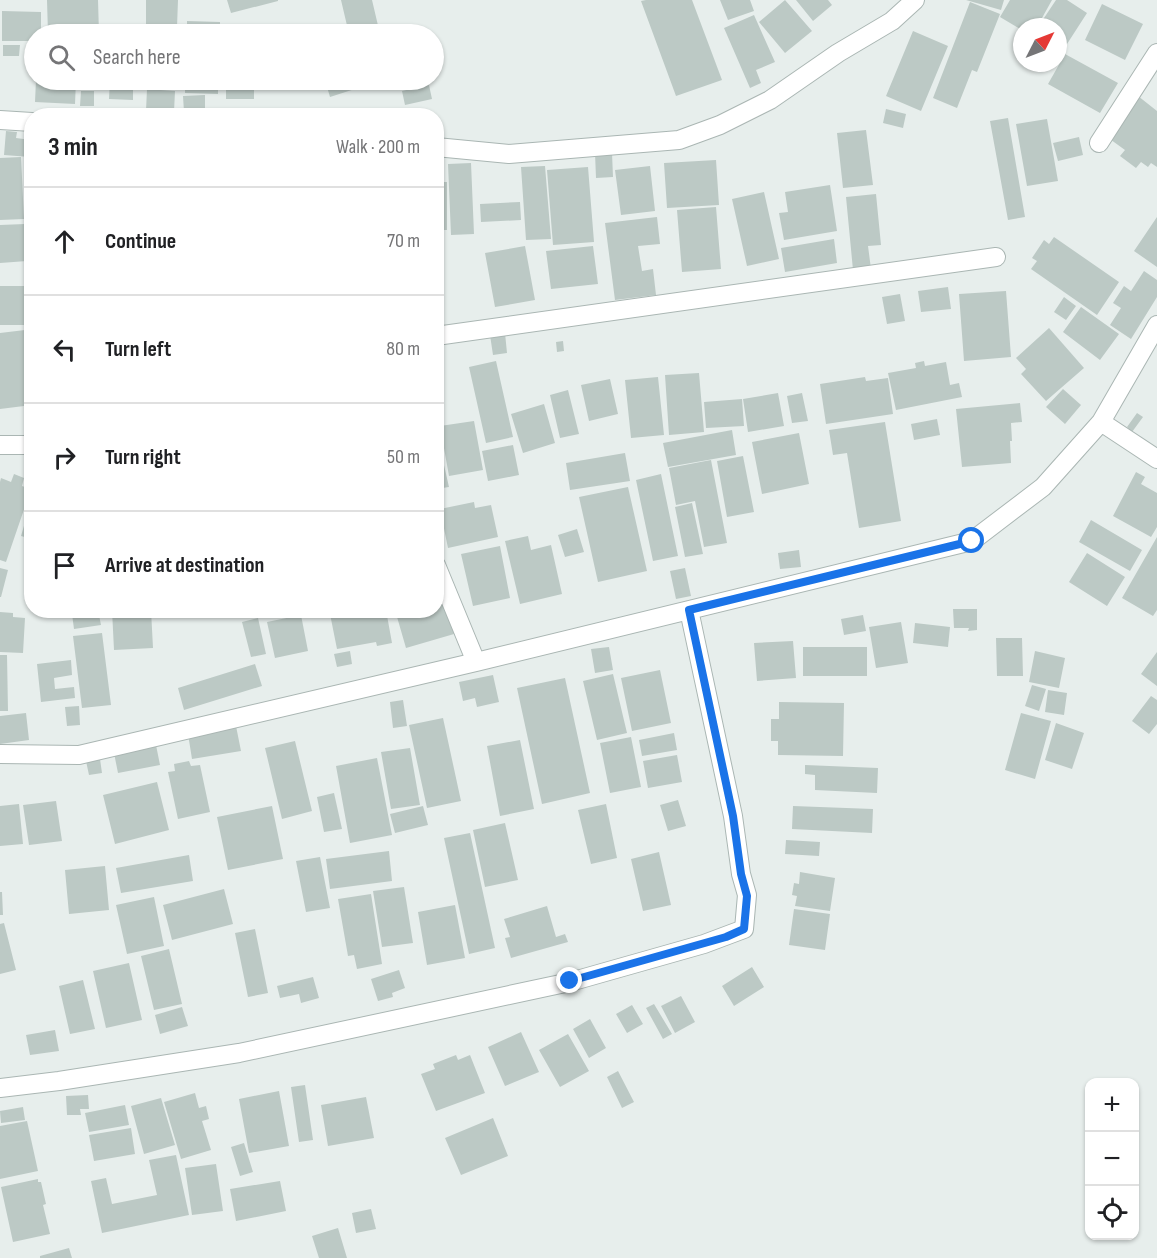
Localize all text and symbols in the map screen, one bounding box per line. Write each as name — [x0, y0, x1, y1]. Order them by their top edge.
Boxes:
north arrow — [1013, 18, 1067, 72]
search box — [24, 24, 444, 90]
icon: search — [45, 41, 78, 74]
text: Search here — [93, 44, 180, 71]
text: 3 min — [48, 132, 98, 163]
text: Walk · 200 m — [336, 135, 420, 159]
icon: ahead — [48, 225, 81, 258]
text: Continue — [105, 228, 176, 255]
text: 70 m — [387, 229, 420, 253]
icon: left — [48, 333, 81, 366]
text: Turn left — [105, 336, 171, 363]
text: 80 m — [386, 337, 420, 361]
icon: right — [48, 441, 81, 474]
text: Turn right — [105, 444, 181, 471]
text: 50 m — [387, 445, 420, 469]
route start — [958, 527, 984, 553]
icon: arrive — [48, 549, 81, 582]
text: Arrive at destination — [105, 552, 264, 579]
route end — [556, 967, 582, 993]
map controls — [1085, 1078, 1139, 1240]
button: + — [1085, 1078, 1139, 1132]
button: − — [1085, 1132, 1139, 1186]
button: locate — [1085, 1186, 1139, 1240]

